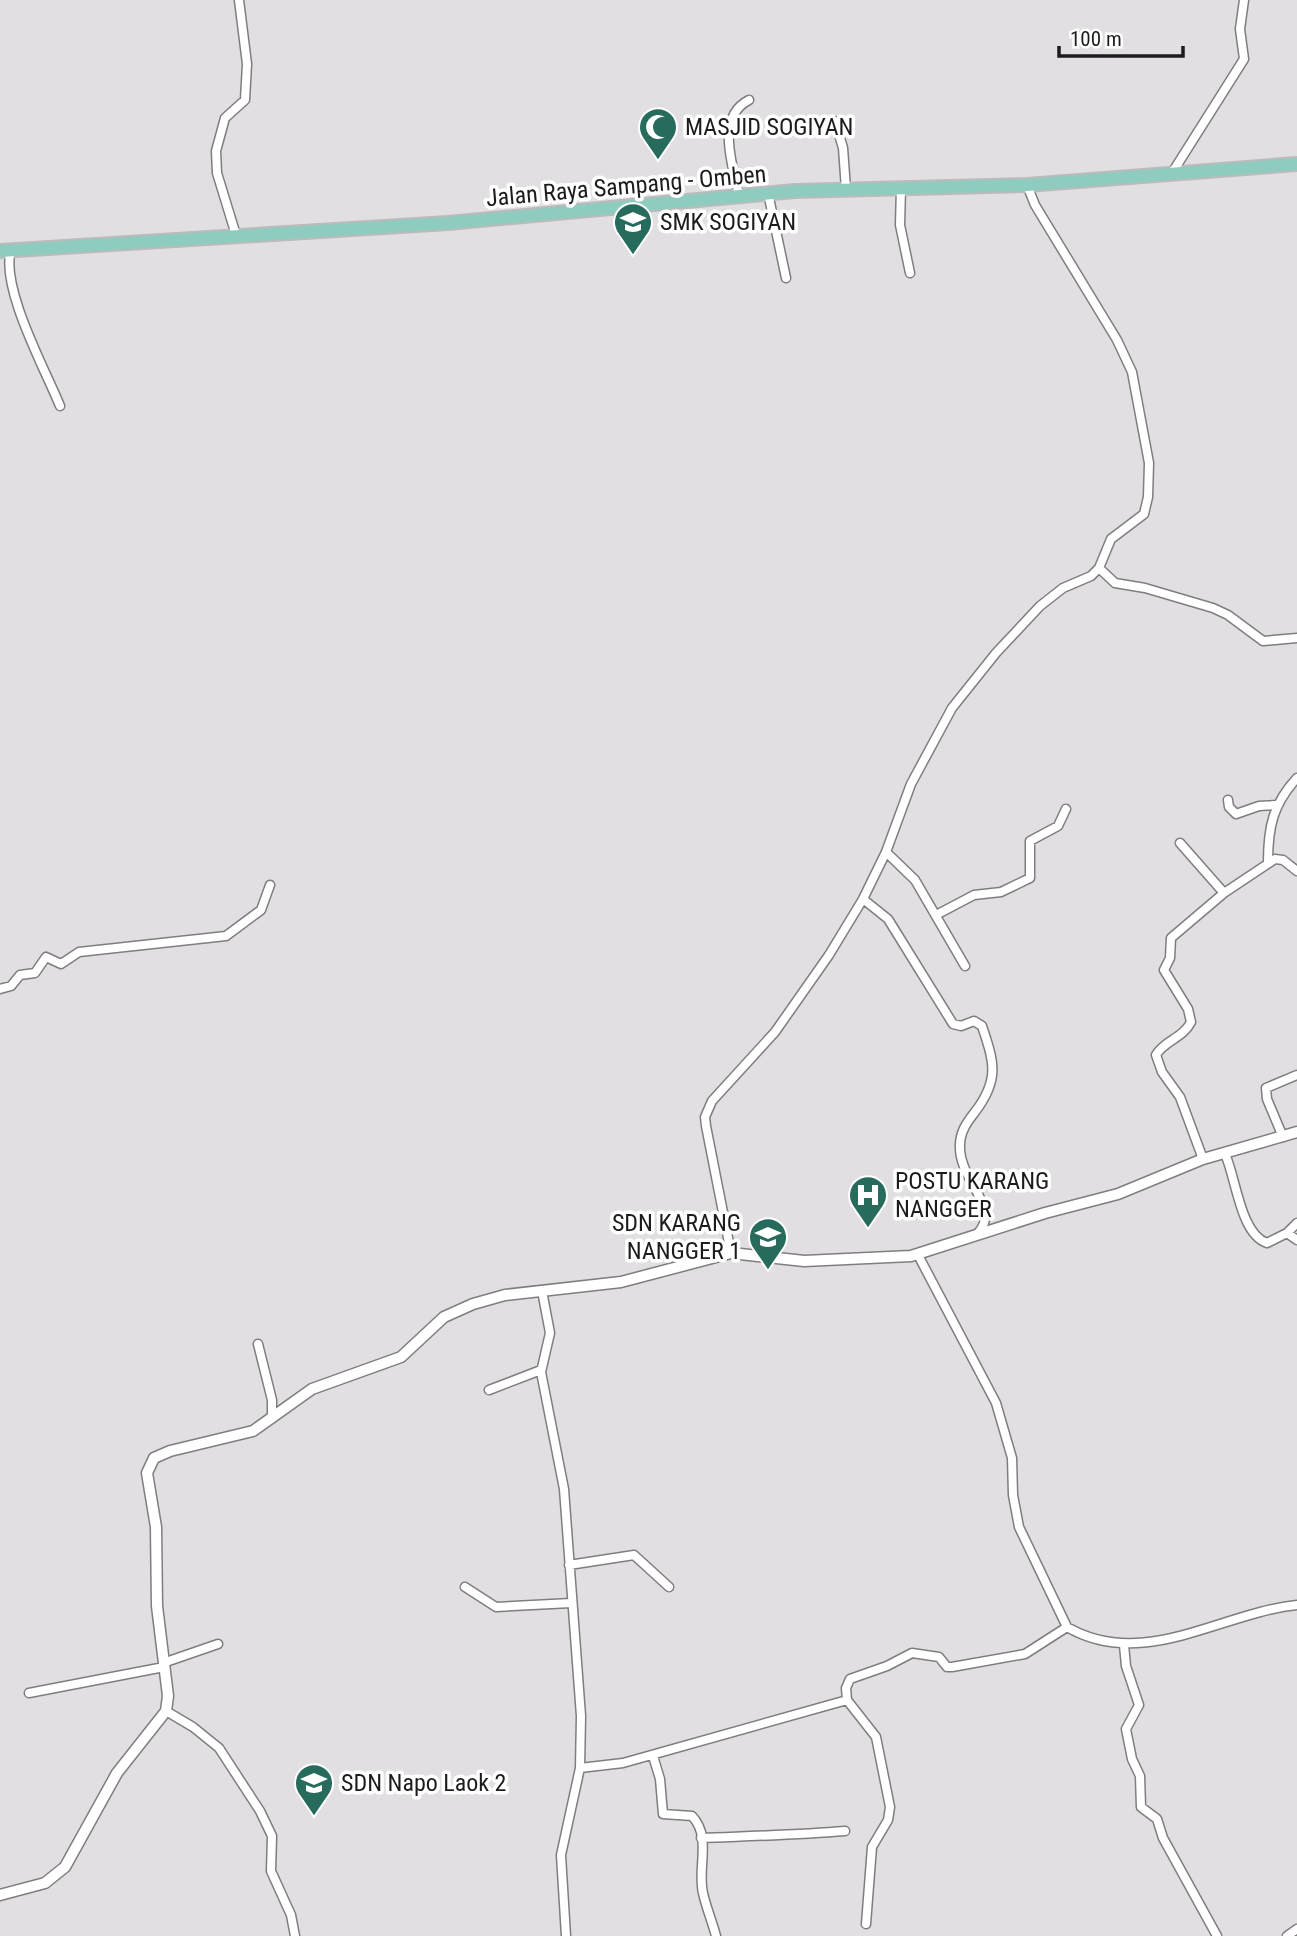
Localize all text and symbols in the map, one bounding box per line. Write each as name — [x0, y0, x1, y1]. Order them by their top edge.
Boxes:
scale bar — [1059, 14, 1183, 58]
text: 100 m — [1070, 27, 1122, 51]
mosque icon: MASJID SOGIYAN — [637, 106, 679, 161]
place label: MASJID SOGIYAN — [685, 113, 853, 141]
street label: Jalan Raya Sampang - Omben — [485, 160, 767, 212]
school or university icon: SMK SOGIYAN — [612, 201, 654, 256]
place label: SMK SOGIYAN — [660, 208, 796, 236]
place label: POSTU KARANG NANGGER — [895, 1167, 1049, 1223]
hospital icon: POSTU KARANG NANGGER — [847, 1174, 889, 1229]
place label: SDN KARANG NANGGER 1 — [612, 1209, 741, 1265]
school or university icon: SDN KARANG NANGGER 1 — [747, 1216, 789, 1271]
school or university icon: SDN Napo Laok 2 — [293, 1762, 335, 1817]
place label: SDN Napo Laok 2 — [341, 1769, 506, 1797]

